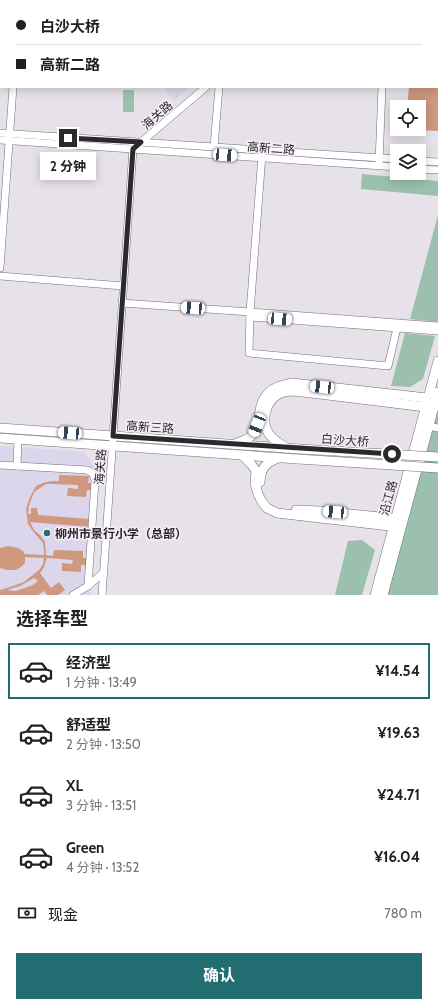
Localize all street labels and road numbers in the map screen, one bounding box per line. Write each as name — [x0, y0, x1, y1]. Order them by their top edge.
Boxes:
street label: 海关路 — [138, 98, 176, 132]
street label: 高新二路 — [247, 139, 295, 157]
street label: 高新三路 — [126, 418, 174, 436]
street label: 白沙大桥 — [321, 431, 369, 449]
street label: 海关路 — [91, 449, 109, 485]
street label: 沿江路 — [376, 479, 400, 517]

